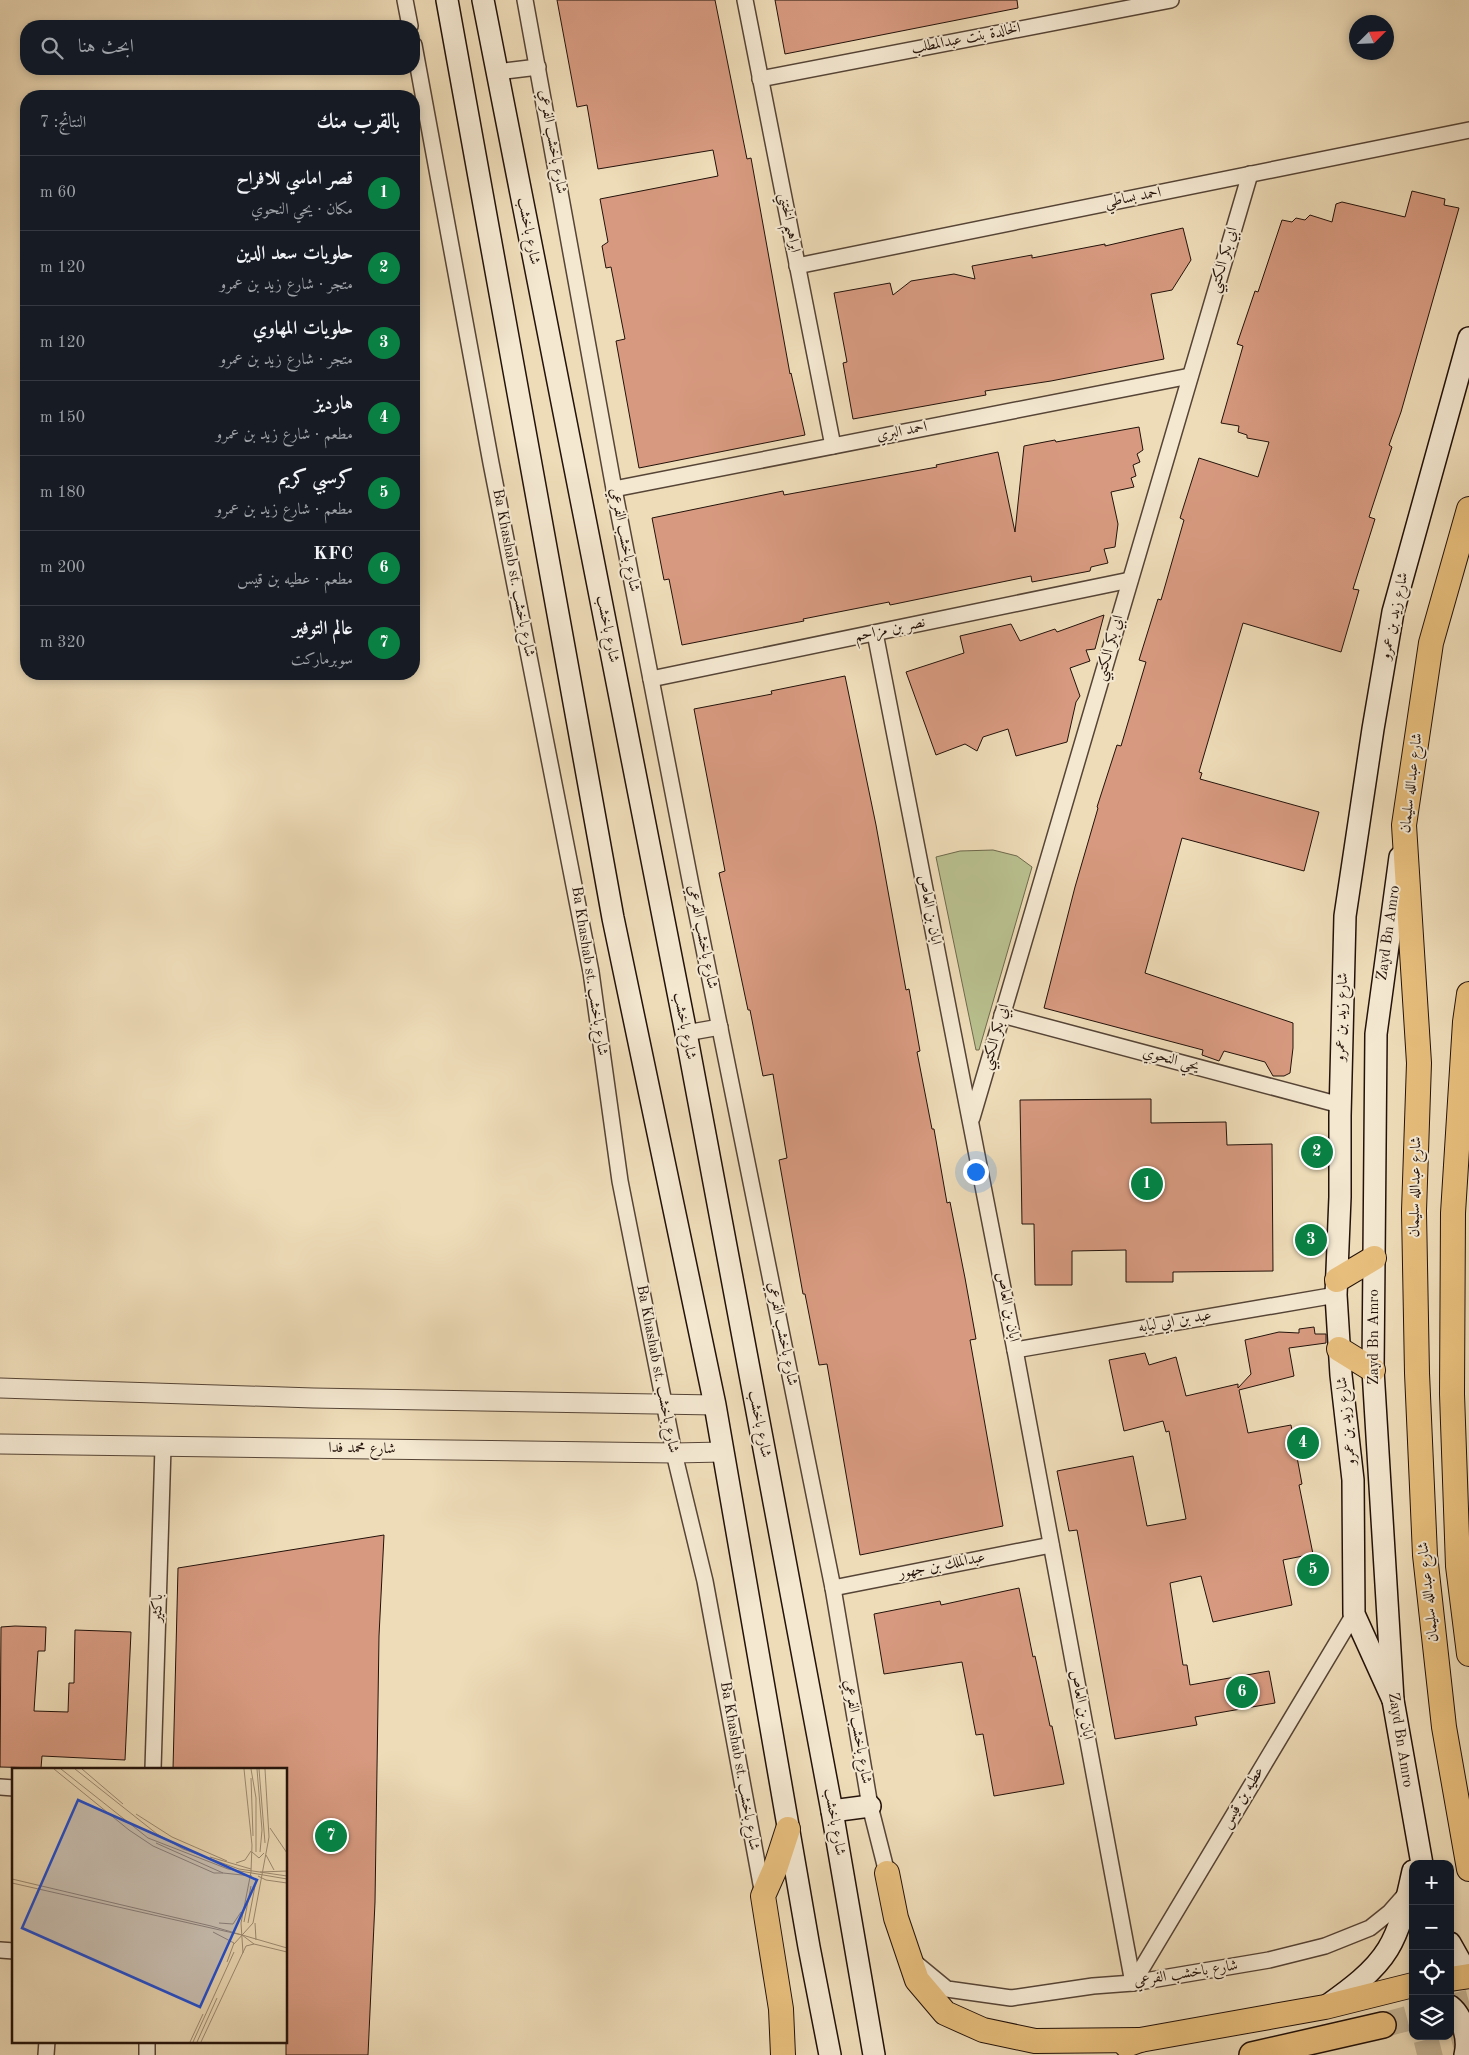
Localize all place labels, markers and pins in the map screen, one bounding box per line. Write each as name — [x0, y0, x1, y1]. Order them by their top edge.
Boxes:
pin: 2 — [1301, 1133, 1333, 1171]
pin: 1 — [1131, 1165, 1163, 1203]
pin: 3 — [1295, 1221, 1327, 1259]
pin: 4 — [1287, 1424, 1319, 1462]
pin: 5 — [1297, 1551, 1329, 1589]
pin: 6 — [1226, 1673, 1258, 1711]
pin: 7 — [315, 1817, 347, 1855]

